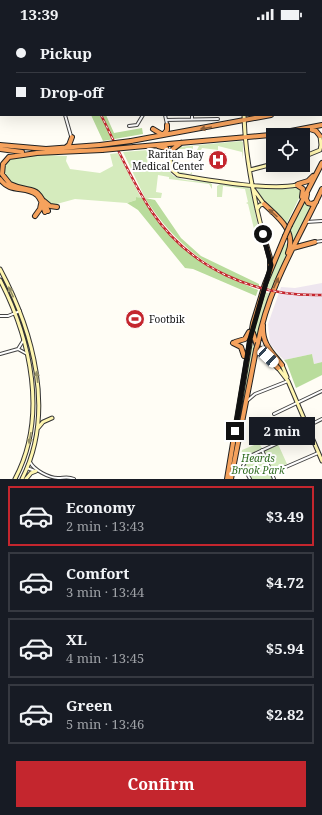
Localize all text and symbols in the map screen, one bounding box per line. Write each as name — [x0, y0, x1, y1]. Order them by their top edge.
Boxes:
text: 13:39 — [20, 4, 58, 24]
text: Pickup — [40, 43, 92, 63]
text: Drop-off — [40, 82, 104, 102]
one-way arrow — [199, 125, 212, 131]
map controls — [266, 128, 310, 172]
button: locate — [266, 128, 310, 172]
place label: Raritan Bay Medical Center — [132, 147, 204, 173]
hospital icon: Raritan Bay Medical Center — [207, 149, 229, 171]
one-way arrow — [268, 208, 278, 217]
route start — [254, 225, 272, 243]
one-way arrow — [273, 278, 279, 289]
one-way arrow — [8, 286, 14, 297]
sports icon: Footbik — [124, 308, 146, 330]
place label: Footbik — [149, 312, 185, 326]
car — [255, 344, 281, 370]
one-way arrow — [33, 371, 40, 383]
callout: 2 min — [249, 417, 315, 445]
route end — [226, 422, 244, 440]
text: 2 min — [264, 422, 300, 440]
one-way arrow — [26, 432, 32, 444]
park label: Heards Brook Park — [230, 451, 285, 477]
text: Economy — [66, 497, 135, 517]
icon: car — [18, 498, 54, 534]
text: $3.49 — [266, 506, 304, 526]
text: 2 min · 13:43 — [66, 517, 144, 535]
text: Comfort — [66, 563, 129, 583]
icon: car — [18, 564, 54, 600]
text: $4.72 — [266, 572, 304, 592]
text: 3 min · 13:44 — [66, 583, 144, 601]
text: XL — [66, 629, 87, 649]
icon: car — [18, 630, 54, 666]
text: $5.94 — [266, 638, 304, 658]
text: 4 min · 13:45 — [66, 649, 144, 667]
text: Green — [66, 695, 113, 715]
icon: car — [18, 696, 54, 732]
text: $2.82 — [266, 704, 304, 724]
text: 5 min · 13:46 — [66, 715, 144, 733]
button: Confirm — [16, 761, 306, 807]

